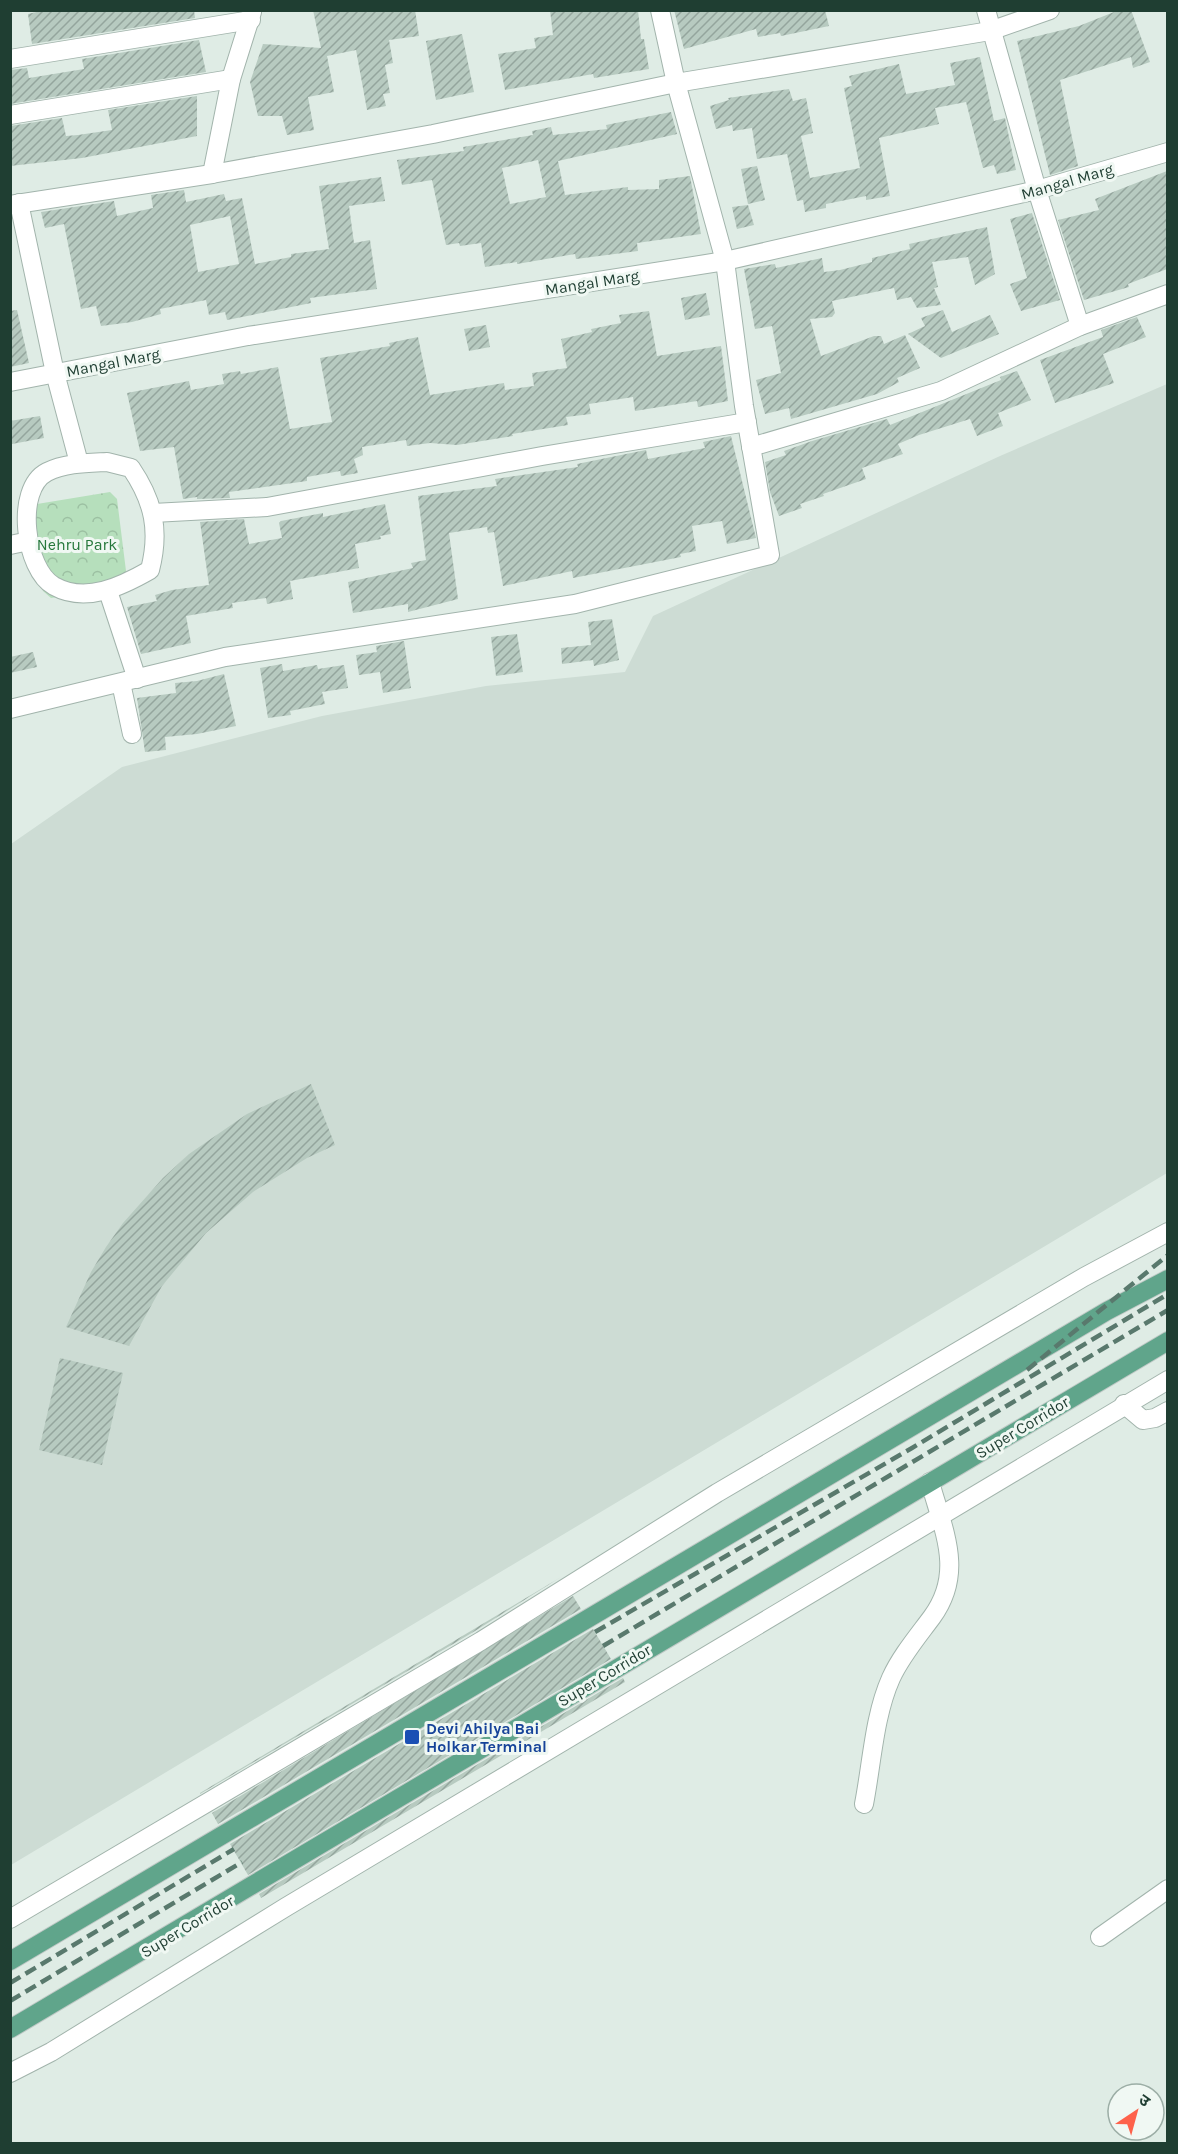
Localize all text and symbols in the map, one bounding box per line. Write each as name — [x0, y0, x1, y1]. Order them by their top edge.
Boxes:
street label: Mangal Marg — [1019, 159, 1115, 204]
street label: Mangal Marg — [544, 266, 641, 299]
street label: Mangal Marg — [65, 344, 162, 381]
park label: Nehru Park — [37, 535, 117, 554]
street label: Super Corridor — [972, 1392, 1073, 1463]
street label: Super Corridor — [554, 1640, 655, 1711]
place label: Devi Ahilya Bai Holkar Terminal — [426, 1719, 547, 1756]
marker: Devi Ahilya Bai Holkar Terminal — [403, 1728, 421, 1746]
street label: Super Corridor — [137, 1891, 238, 1962]
north arrow — [1106, 2082, 1166, 2142]
text: उ — [1135, 2090, 1154, 2111]

